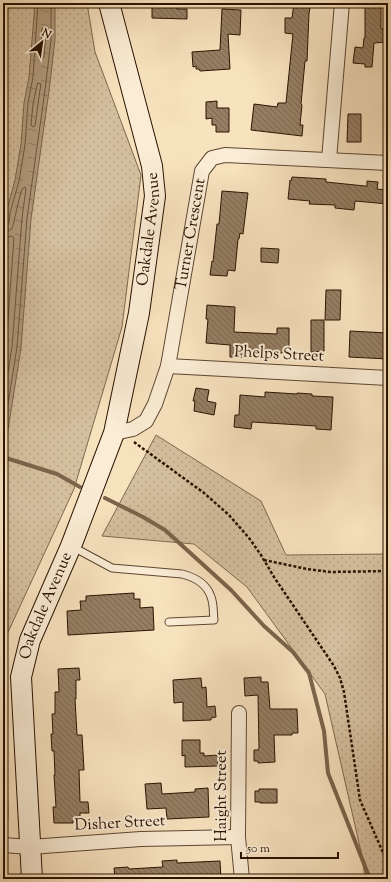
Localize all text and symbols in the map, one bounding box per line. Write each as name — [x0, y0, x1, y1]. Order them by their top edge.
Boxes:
north arrow — [22, 22, 62, 62]
text: N — [38, 25, 54, 43]
street label: Oakdale Avenue — [131, 171, 167, 288]
street label: Turner Crescent — [170, 176, 212, 292]
street label: Phelps Street — [234, 341, 325, 369]
street label: Oakdale Avenue — [14, 548, 78, 662]
street label: Haight Street — [211, 750, 234, 842]
street label: Disher Street — [74, 810, 167, 838]
scale bar — [241, 834, 338, 860]
text: 50 m — [246, 840, 270, 858]

